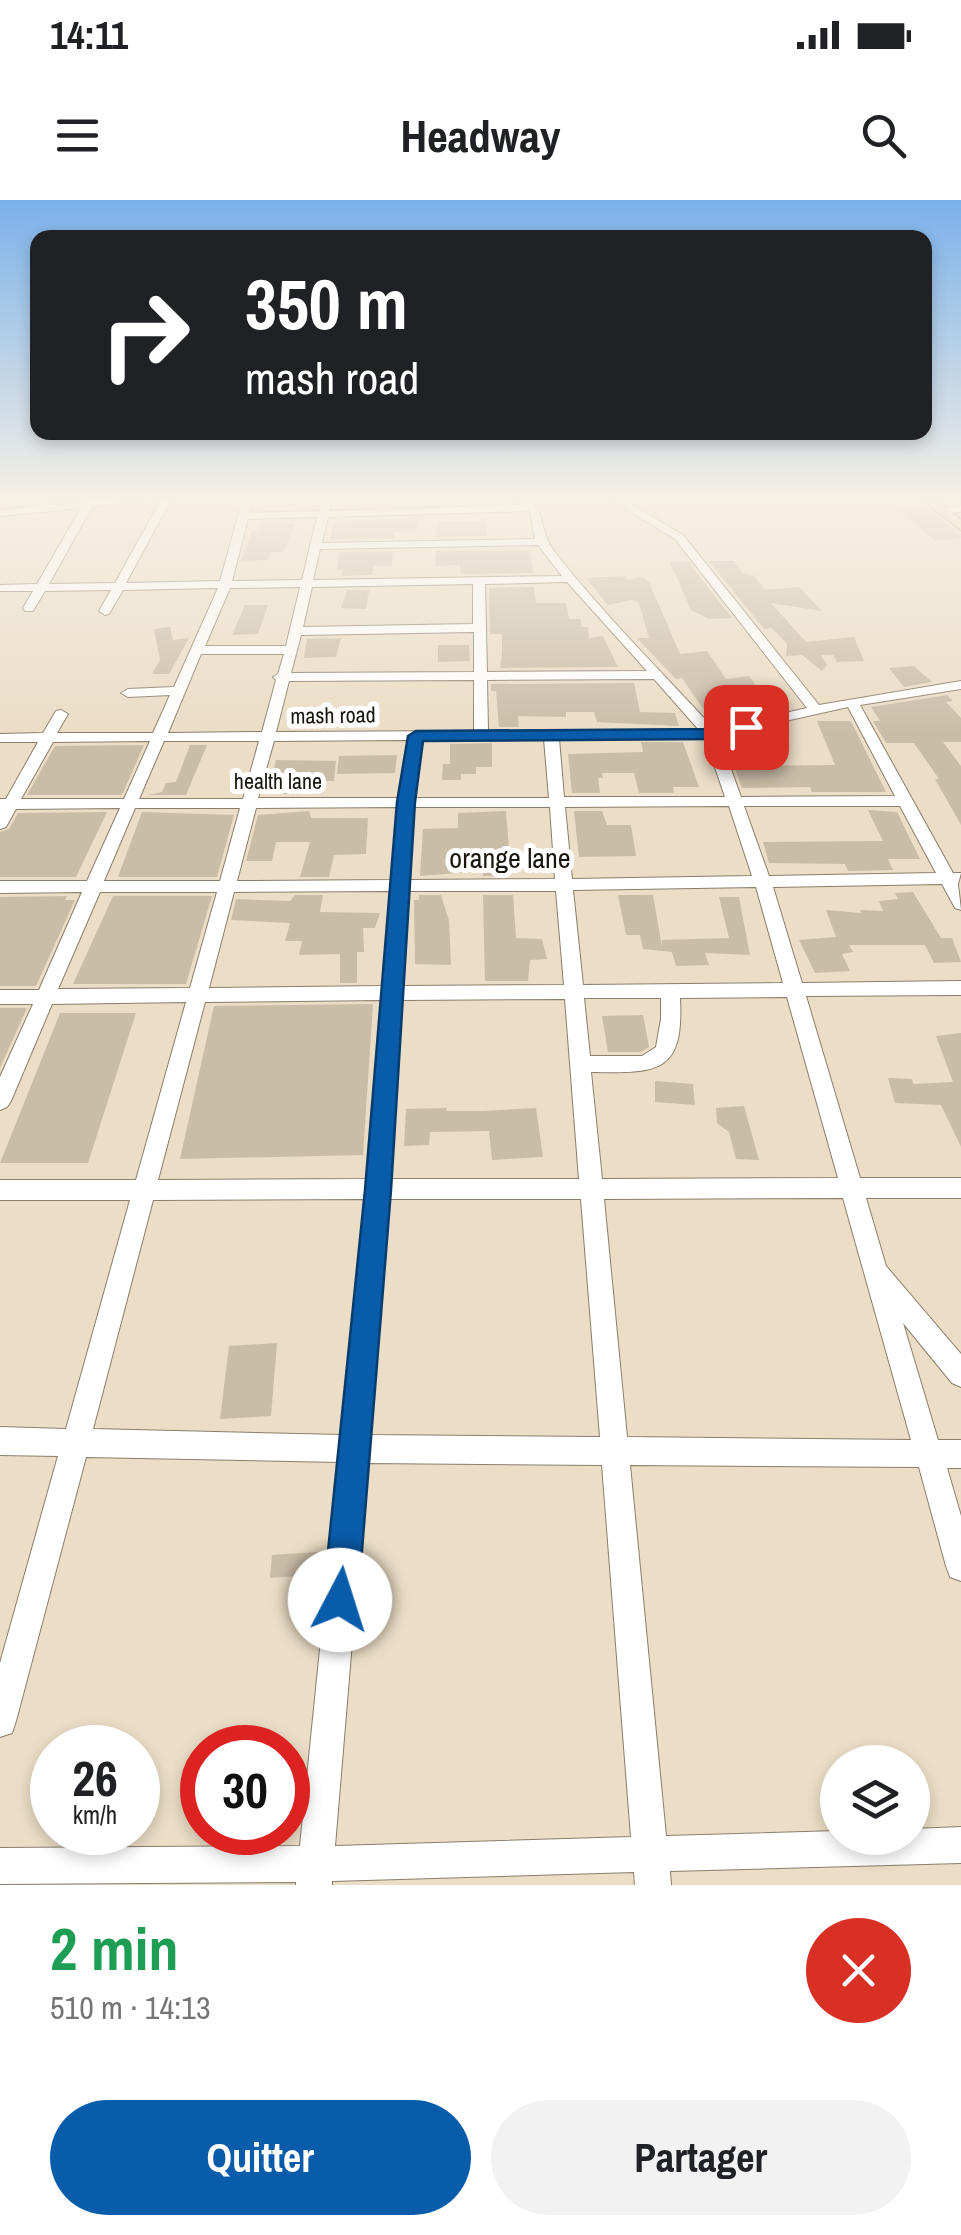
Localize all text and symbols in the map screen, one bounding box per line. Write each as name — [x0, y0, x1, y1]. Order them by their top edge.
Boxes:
text: 14:11 — [50, 10, 128, 61]
text: Headway — [401, 105, 560, 166]
icon: menu — [50, 108, 105, 163]
icon: search — [856, 108, 911, 163]
text: 350 m — [245, 257, 408, 351]
icon: right — [80, 270, 210, 400]
text: mash road — [245, 347, 419, 408]
pin — [704, 685, 789, 770]
street label: mash road — [290, 699, 376, 731]
icon: arrive — [719, 700, 774, 755]
street label: health lane — [234, 766, 322, 796]
street label: orange lane — [449, 839, 571, 877]
position arrow — [288, 1548, 392, 1652]
speed limit sign: 30 — [180, 1725, 310, 1855]
text: 26 — [72, 1744, 118, 1812]
map controls — [820, 1745, 930, 1855]
button: layers — [820, 1745, 930, 1855]
text: km/h — [73, 1798, 117, 1832]
text: 2 min — [50, 1908, 179, 1989]
button: close — [806, 1918, 911, 2023]
text: 510 m · 14:13 — [50, 1986, 210, 2029]
button: Quitter — [50, 2100, 471, 2215]
button: Partager — [491, 2100, 911, 2215]

